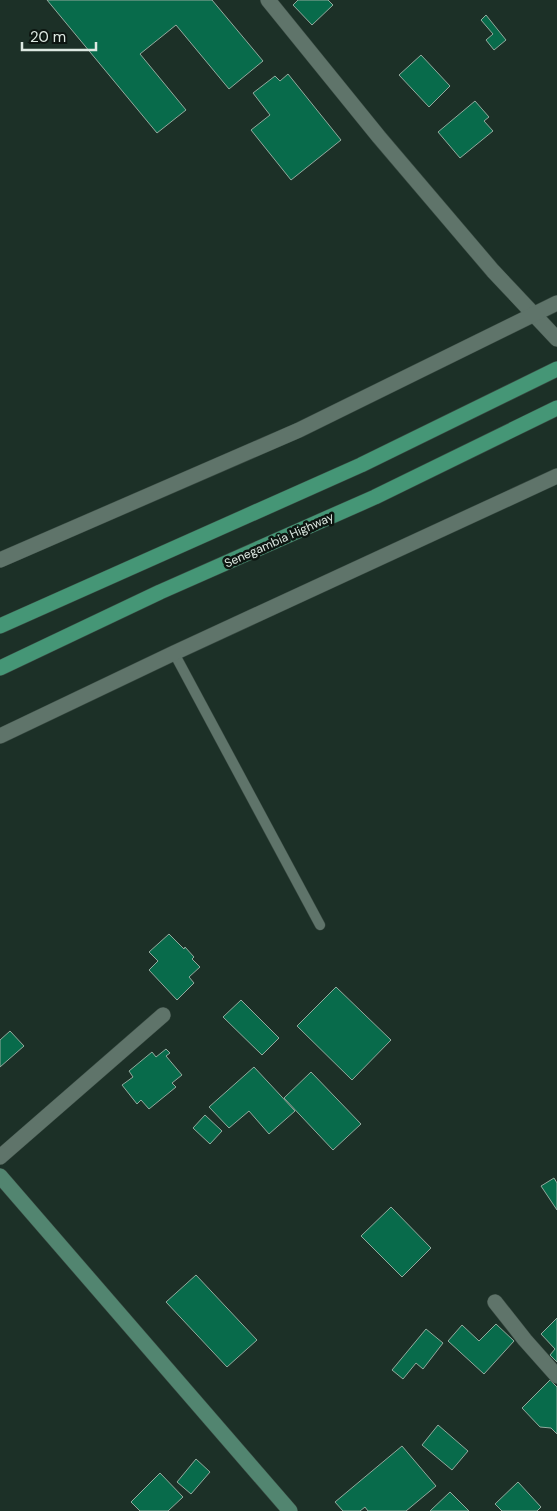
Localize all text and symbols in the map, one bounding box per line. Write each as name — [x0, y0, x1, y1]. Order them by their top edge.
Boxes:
scale bar — [22, 20, 96, 52]
text: 20 m — [30, 27, 66, 47]
street label: Senegambia Highway — [222, 509, 336, 571]

